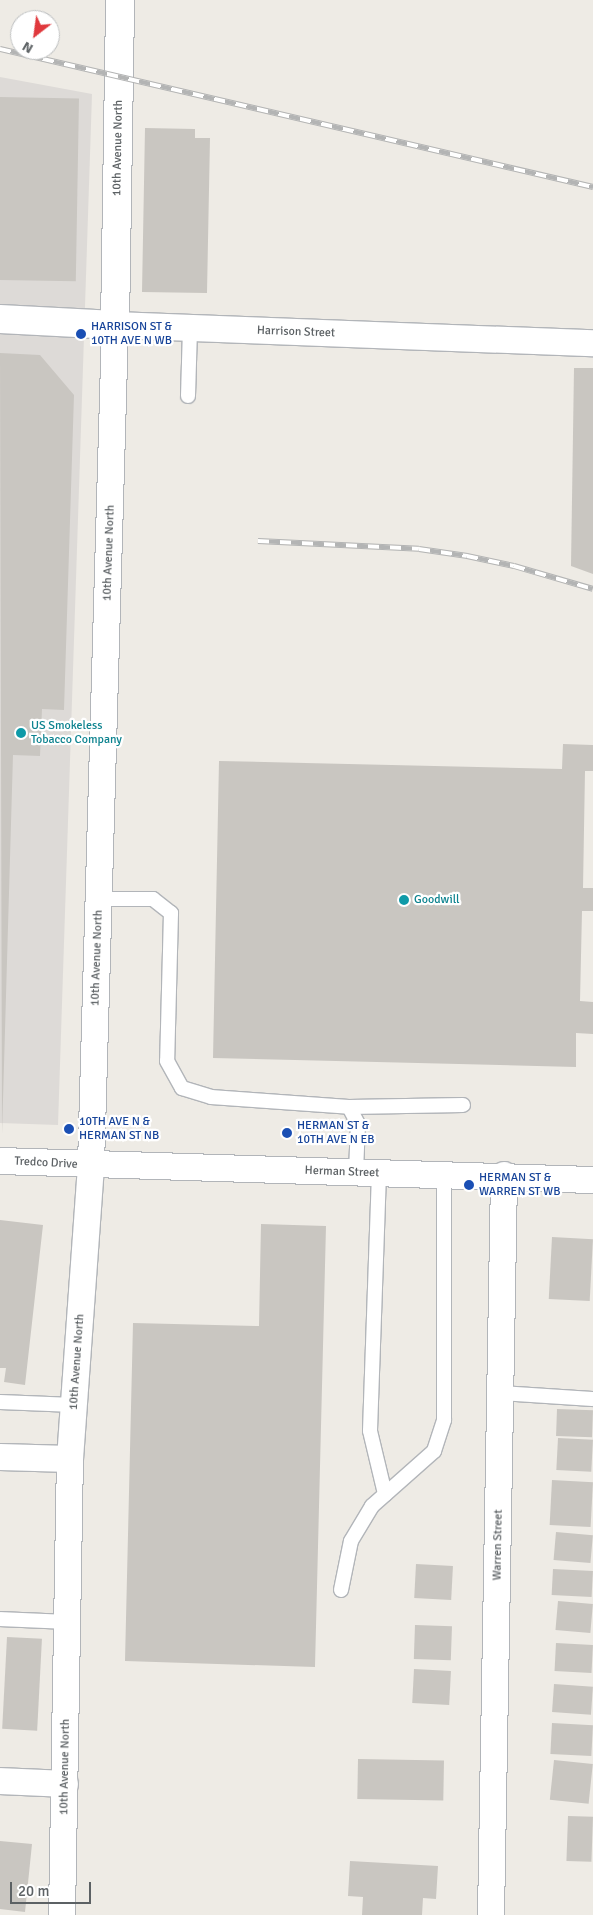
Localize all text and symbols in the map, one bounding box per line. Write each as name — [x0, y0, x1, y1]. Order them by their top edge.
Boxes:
north arrow — [10, 10, 60, 60]
text: N — [19, 38, 36, 57]
street label: 10th Avenue North — [110, 100, 126, 196]
place label: HARRISON ST & 10TH AVE N WB — [91, 320, 172, 348]
street label: Harrison Street — [257, 323, 335, 341]
marker: HARRISON ST & 10TH AVE N WB — [75, 328, 87, 340]
street label: 10th Avenue North — [100, 505, 118, 601]
place label: US Smokeless Tobacco Company — [31, 719, 122, 747]
marker: US Smokeless Tobacco Company — [15, 727, 27, 739]
place label: Goodwill — [414, 893, 460, 907]
marker: Goodwill — [398, 894, 410, 906]
street label: 10th Avenue North — [88, 910, 106, 1006]
place label: 10TH AVE N & HERMAN ST NB — [79, 1115, 159, 1143]
place label: HERMAN ST & 10TH AVE N EB — [297, 1119, 375, 1147]
marker: 10TH AVE N & HERMAN ST NB — [63, 1123, 75, 1135]
marker: HERMAN ST & 10TH AVE N EB — [281, 1127, 293, 1139]
street label: Tredco Drive — [14, 1154, 78, 1172]
street label: Herman Street — [304, 1164, 380, 1180]
place label: HERMAN ST & WARREN ST WB — [479, 1171, 561, 1199]
marker: HERMAN ST & WARREN ST WB — [463, 1179, 475, 1191]
street label: 10th Avenue North — [66, 1313, 88, 1411]
street label: Warren Street — [490, 1509, 506, 1581]
street label: 10th Avenue North — [57, 1719, 73, 1815]
scale bar — [12, 1872, 94, 1904]
text: 20 m — [18, 1882, 49, 1900]

